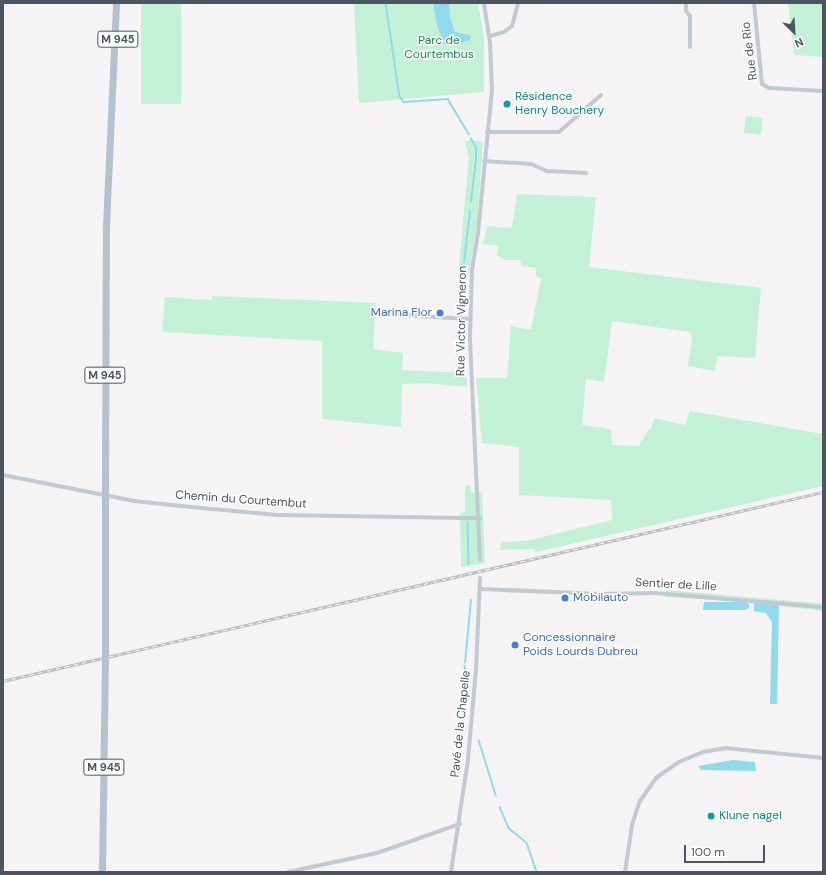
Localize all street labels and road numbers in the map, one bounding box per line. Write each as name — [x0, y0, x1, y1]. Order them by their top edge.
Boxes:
street label: Rue de Rio — [739, 21, 761, 81]
road number: M 945 — [97, 30, 139, 48]
street label: Rue Victor Vigneron — [454, 266, 470, 376]
road number: M 945 — [84, 366, 126, 384]
street label: Chemin du Courtembut — [175, 488, 307, 512]
street label: Sentier de Lille — [635, 576, 717, 594]
street label: Pavé de la Chapelle — [448, 670, 474, 778]
road number: M 945 — [83, 758, 125, 776]

